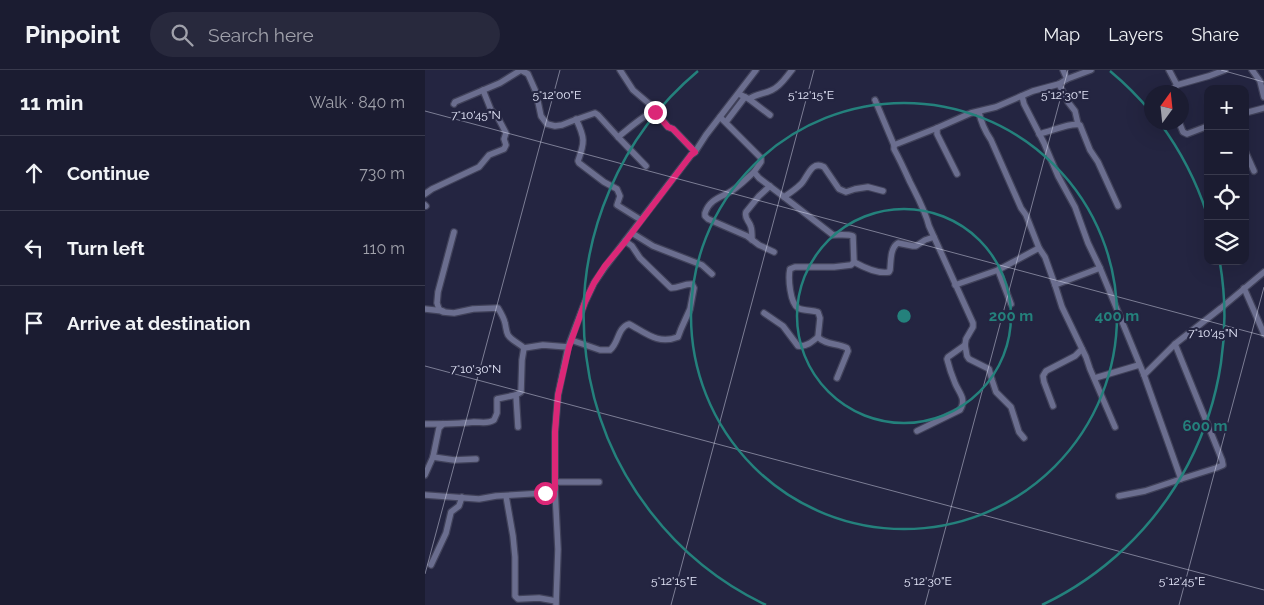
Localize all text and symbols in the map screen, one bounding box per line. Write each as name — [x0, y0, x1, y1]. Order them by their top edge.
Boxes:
search box — [150, 12, 500, 57]
text: Pinpoint — [25, 20, 120, 49]
icon: search — [168, 21, 196, 49]
text: Search here — [208, 24, 314, 46]
text: Map — [1044, 24, 1080, 45]
text: Layers — [1108, 24, 1163, 45]
text: Share — [1191, 24, 1239, 45]
north arrow — [1144, 85, 1189, 130]
map controls — [1204, 85, 1249, 265]
button: + — [1204, 85, 1249, 130]
text: 5°12'00"E — [533, 88, 581, 102]
text: 5°12'15"E — [788, 88, 834, 102]
text: 5°12'30"E — [1041, 88, 1089, 102]
text: 11 min — [20, 90, 83, 115]
text: Walk · 840 m — [310, 93, 405, 112]
route end — [644, 101, 667, 124]
text: 7°10'45"N — [451, 108, 501, 122]
button: − — [1204, 130, 1249, 175]
icon: ahead — [20, 159, 48, 187]
text: Continue — [67, 162, 150, 184]
text: 730 m — [359, 164, 405, 183]
button: locate — [1204, 175, 1249, 220]
button: layers — [1204, 220, 1249, 265]
icon: left — [20, 234, 48, 262]
text: Turn left — [67, 237, 144, 259]
text: 110 m — [363, 239, 405, 258]
centre of rings — [895, 307, 913, 325]
text: 200 m — [989, 307, 1033, 325]
text: 400 m — [1095, 307, 1139, 325]
icon: arrive — [20, 309, 48, 337]
text: Arrive at destination — [67, 312, 251, 334]
text: 7°10'45"N — [1188, 326, 1238, 340]
text: 7°10'30"N — [451, 362, 501, 376]
text: 600 m — [1182, 417, 1228, 435]
route start — [534, 482, 557, 505]
text: 5°12'15"E — [651, 574, 697, 588]
text: 5°12'30"E — [904, 574, 952, 588]
text: 5°12'45"E — [1159, 574, 1205, 588]

